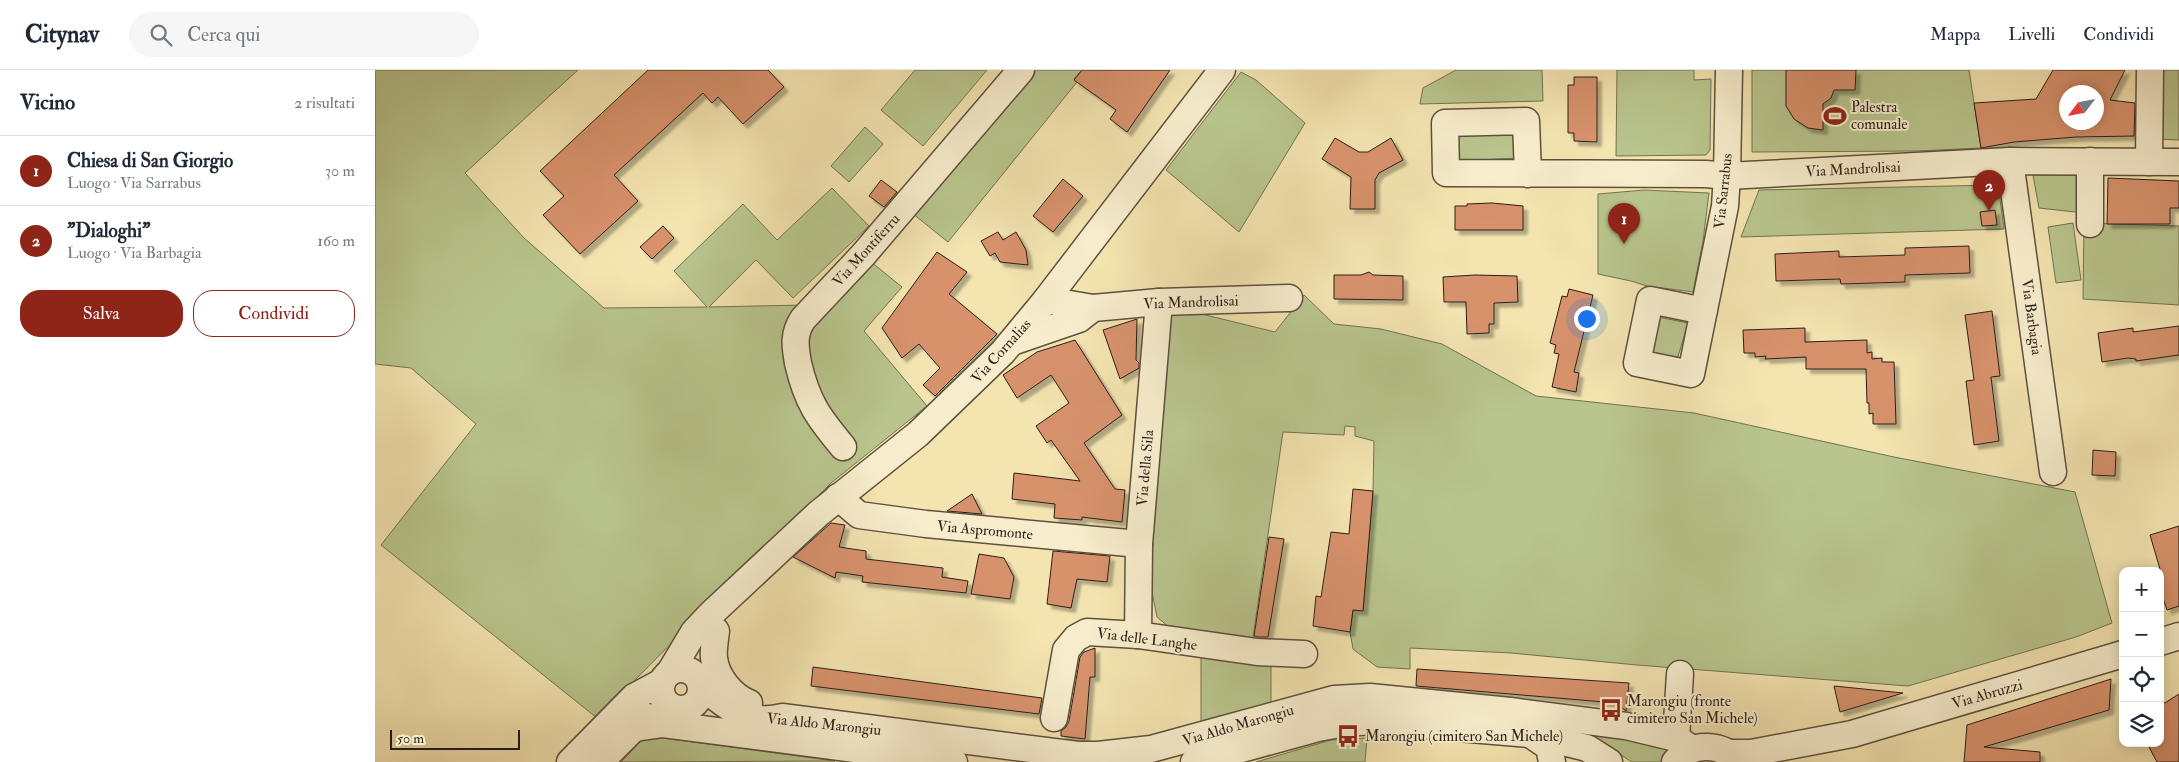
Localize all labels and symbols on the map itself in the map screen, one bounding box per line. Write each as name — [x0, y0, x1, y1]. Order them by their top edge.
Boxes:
north arrow — [2059, 85, 2104, 130]
place label: Palestra comunale — [1851, 98, 1907, 134]
sports icon: Palestra comunale — [1822, 103, 1848, 129]
street label: Via Sarrabus — [1710, 152, 1737, 230]
street label: Via Mandrolisai — [1805, 158, 1901, 181]
pin: 2 — [1973, 170, 2005, 211]
pin: 1 — [1608, 203, 1640, 244]
street label: Via Montiferru — [829, 210, 904, 291]
street label: Via Barbagia — [2017, 278, 2046, 357]
street label: Via Mandrolisai — [1143, 291, 1239, 314]
your location — [1574, 306, 1600, 332]
street label: Via Cornalias — [967, 315, 1035, 388]
street label: Via della Sila — [1133, 428, 1158, 507]
street label: Via Aspromonte — [936, 517, 1034, 545]
street label: Via delle Langhe — [1096, 624, 1198, 655]
street label: Via Abruzzi — [1950, 675, 2025, 714]
place label: Marongiu (fronte cimitero San Michele) — [1627, 692, 1758, 728]
bus stop icon: Marongiu (fronte cimitero San Michele) — [1598, 697, 1624, 723]
street label: Via Aldo Marongiu — [1180, 700, 1296, 750]
street label: Via Aldo Marongiu — [766, 709, 882, 740]
bus stop icon: Marongiu (cimitero San Michele) — [1335, 723, 1361, 749]
scale bar — [390, 727, 520, 750]
place label: Marongiu (cimitero San Michele) — [1365, 727, 1563, 746]

